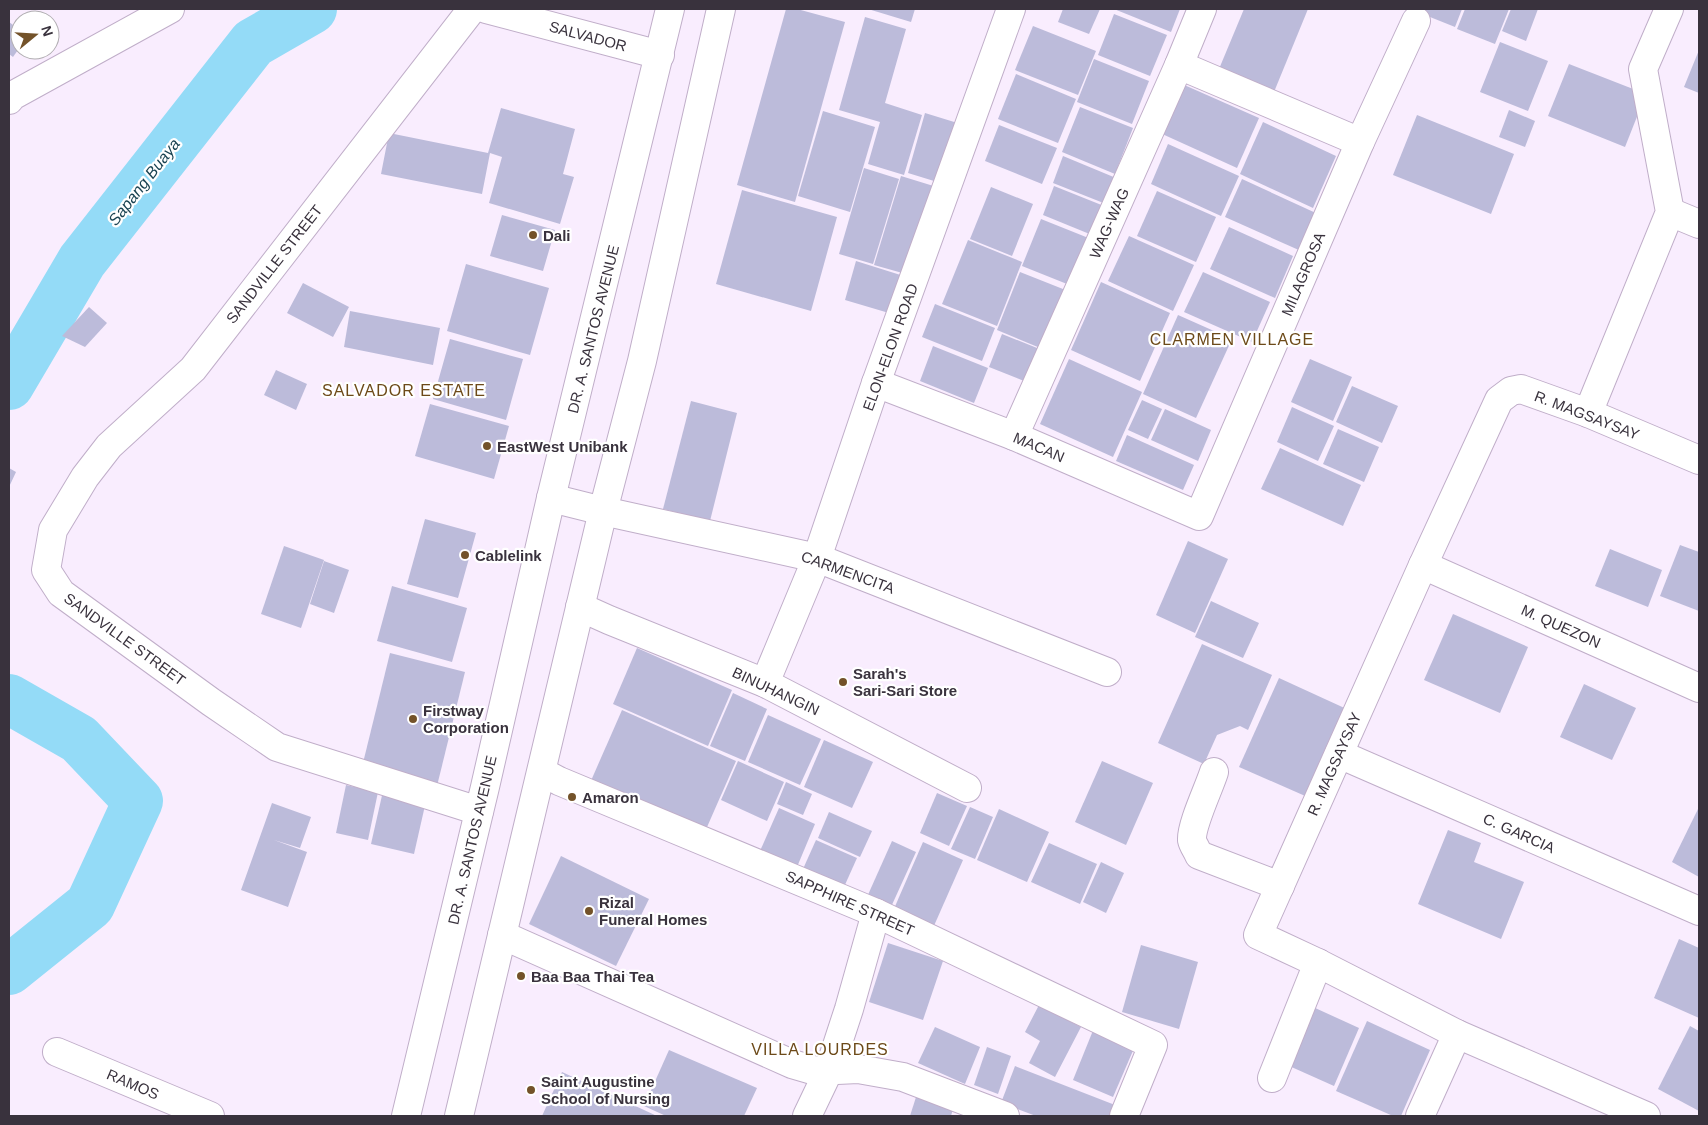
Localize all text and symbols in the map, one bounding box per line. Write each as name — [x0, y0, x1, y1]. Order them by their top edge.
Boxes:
north arrow — [10, 10, 60, 60]
street label: SALVADOR — [547, 18, 629, 55]
text: N — [38, 24, 57, 38]
water label: Sapang Buaya — [105, 135, 183, 229]
street label: WAG-WAG — [1086, 185, 1132, 261]
street label: SANDVILLE STREET — [222, 201, 326, 327]
place label: Dali — [543, 227, 571, 244]
marker: Dali — [527, 229, 539, 241]
street label: MILAGROSA — [1278, 230, 1328, 318]
street label: DR. A. SANTOS AVENUE — [564, 243, 622, 415]
street label: ELON-ELON ROAD — [859, 281, 921, 413]
district label: CLARMEN VILLAGE — [1150, 331, 1314, 348]
district label: SALVADOR ESTATE — [322, 382, 486, 399]
street label: R. MAGSAYSAY — [1532, 387, 1642, 443]
street label: MACAN — [1011, 429, 1067, 465]
place label: EastWest Unibank — [497, 438, 628, 455]
marker: EastWest Unibank — [481, 440, 493, 452]
place label: Cablelink — [475, 547, 542, 564]
street label: CARMENCITA — [799, 547, 897, 597]
marker: Cablelink — [459, 549, 471, 561]
street label: SANDVILLE STREET — [61, 589, 189, 689]
street label: M. QUEZON — [1519, 601, 1603, 651]
street label: BINUHANGIN — [730, 663, 822, 719]
place label: Sarah's Sari-Sari Store — [853, 665, 957, 699]
marker: Sarah's Sari-Sari Store — [837, 676, 849, 688]
place label: Firstway Corporation — [423, 702, 509, 736]
street label: R. MAGSAYSAY — [1304, 710, 1364, 818]
marker: Firstway Corporation — [407, 713, 419, 725]
street label: DR. A. SANTOS AVENUE — [444, 754, 500, 926]
place label: Amaron — [582, 789, 639, 806]
marker: Amaron — [566, 791, 578, 803]
street label: C. GARCIA — [1481, 810, 1557, 856]
street label: SAPPHIRE STREET — [783, 867, 917, 939]
place label: Rizal Funeral Homes — [599, 894, 707, 928]
marker: Rizal Funeral Homes — [583, 905, 595, 917]
place label: Baa Baa Thai Tea — [531, 968, 655, 985]
marker: Baa Baa Thai Tea — [515, 970, 527, 982]
district label: VILLA LOURDES — [751, 1041, 889, 1058]
street label: RAMOS — [104, 1065, 162, 1103]
place label: Saint Augustine School of Nursing — [541, 1073, 670, 1107]
marker: Saint Augustine School of Nursing — [525, 1084, 537, 1096]

